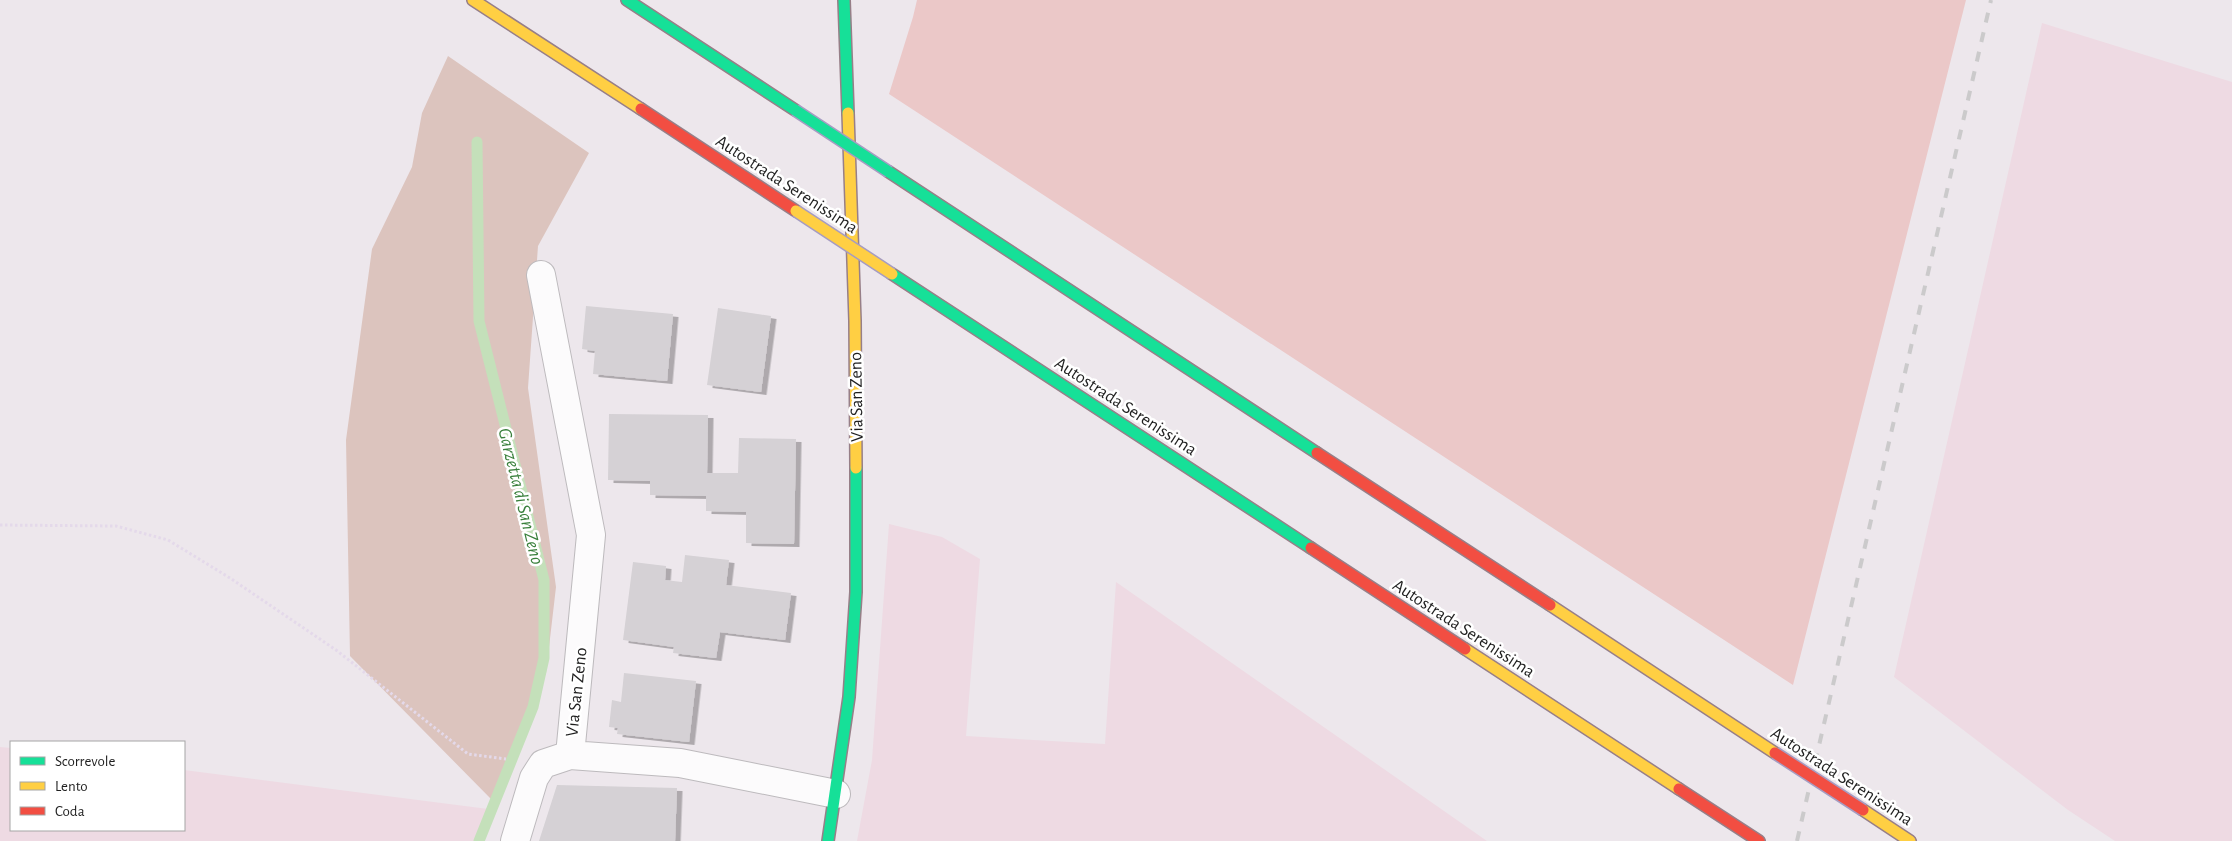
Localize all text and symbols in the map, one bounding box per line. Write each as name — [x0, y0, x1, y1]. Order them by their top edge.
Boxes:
street label: Autostrada Serenissima — [712, 132, 861, 237]
street label: Via San Zeno — [847, 352, 867, 442]
street label: Autostrada Serenissima — [1051, 354, 1200, 459]
water label: Garzetta di San Zeno — [494, 426, 547, 567]
street label: Autostrada Serenissima — [1389, 576, 1538, 681]
street label: Via San Zeno — [563, 646, 591, 738]
street label: Autostrada Serenissima — [1767, 724, 1916, 829]
legend — [10, 741, 185, 831]
text: Scorrevole — [55, 754, 116, 769]
text: Lento — [55, 779, 88, 794]
text: Coda — [55, 804, 85, 819]

